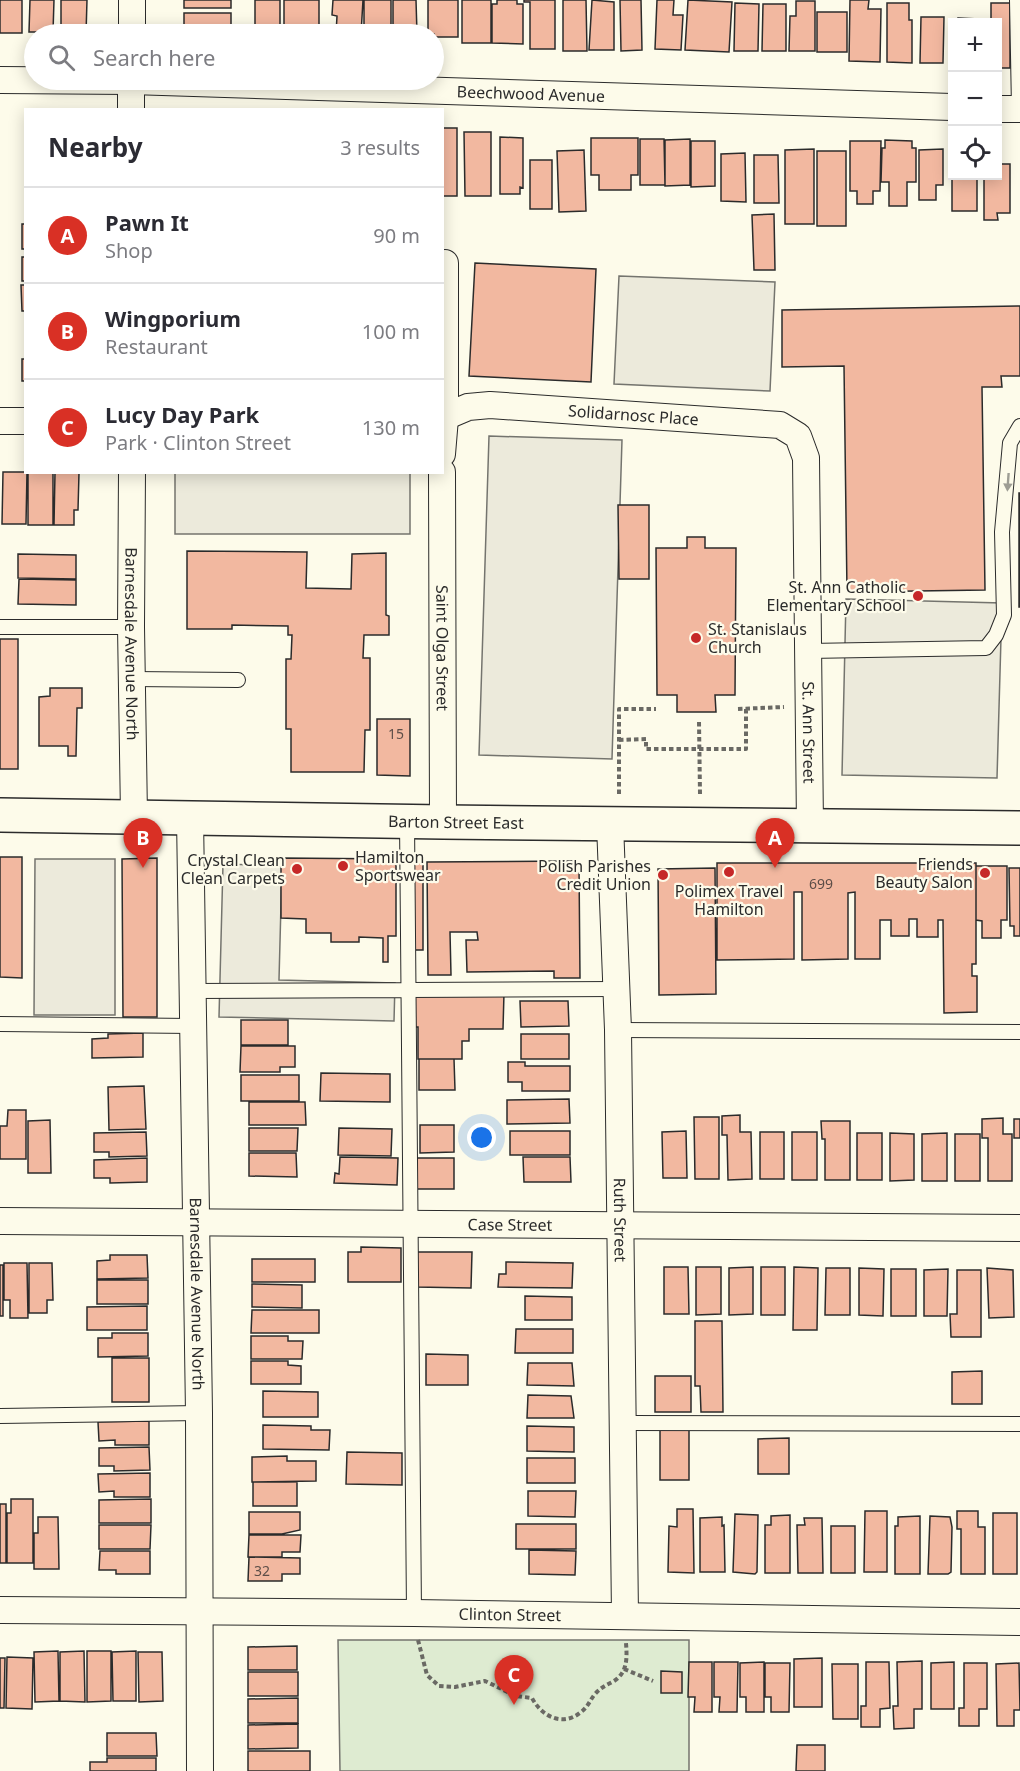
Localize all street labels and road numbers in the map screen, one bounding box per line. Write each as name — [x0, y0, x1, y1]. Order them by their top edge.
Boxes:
street label: Beechwood Avenue — [456, 80, 605, 107]
street label: Solidarnosc Place — [567, 399, 699, 430]
street label: Barnesdale Avenue North — [120, 547, 144, 741]
street label: Saint Olga Street — [431, 585, 454, 711]
street label: St. Ann Street — [797, 681, 821, 784]
street label: Barton Street East — [388, 810, 524, 834]
street label: Ruth Street — [609, 1177, 632, 1262]
street label: Barnesdale Avenue North — [185, 1197, 210, 1391]
street label: Case Street — [468, 1213, 553, 1236]
street label: Clinton Street — [459, 1603, 562, 1626]

